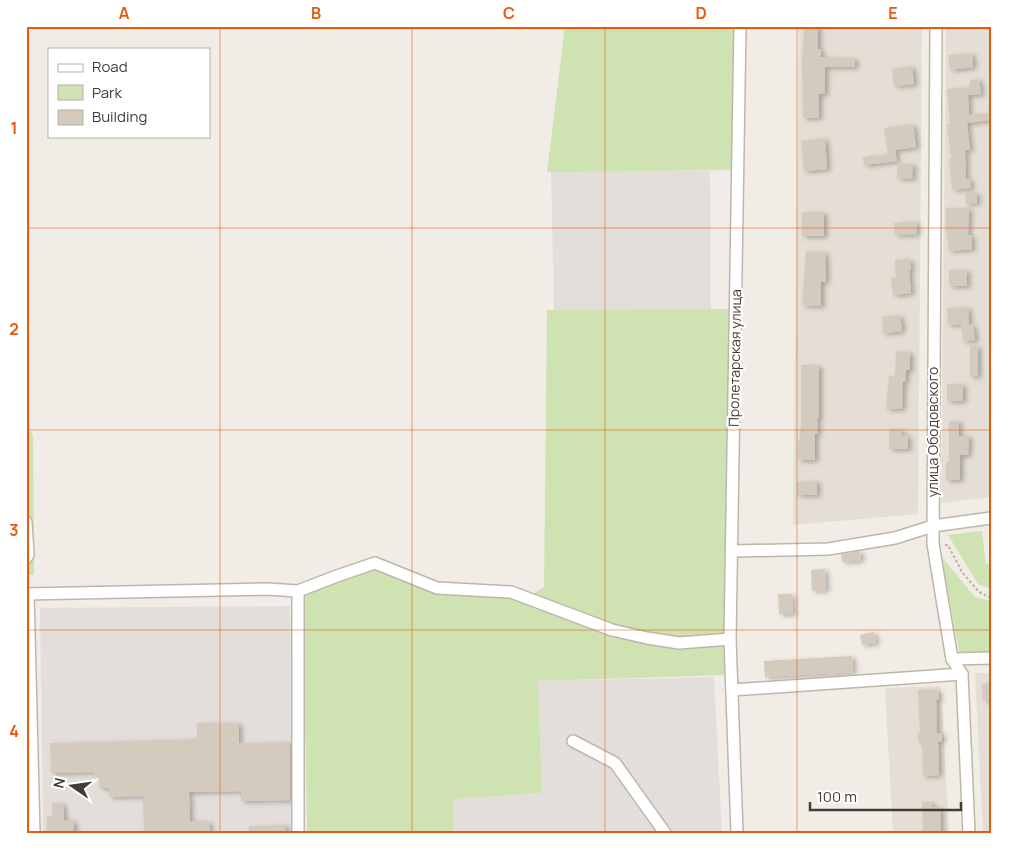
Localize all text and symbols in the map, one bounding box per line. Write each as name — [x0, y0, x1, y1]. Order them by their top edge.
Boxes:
text: A — [119, 2, 130, 24]
text: B — [311, 2, 321, 24]
text: C — [503, 2, 515, 24]
text: D — [695, 2, 707, 24]
text: E — [888, 2, 898, 24]
legend — [48, 48, 210, 138]
text: Road — [92, 56, 128, 77]
text: Park — [92, 82, 122, 103]
text: Building — [92, 106, 147, 127]
text: 1 — [10, 117, 18, 139]
street label: Пролетарская улица — [724, 289, 745, 427]
text: 2 — [9, 318, 19, 340]
street label: улица Ободовского — [923, 367, 942, 497]
text: 3 — [9, 519, 19, 541]
text: 4 — [9, 720, 19, 742]
north arrow — [48, 762, 98, 812]
text: N — [48, 776, 69, 790]
scale bar — [810, 779, 961, 811]
text: 100 m — [817, 786, 857, 807]

